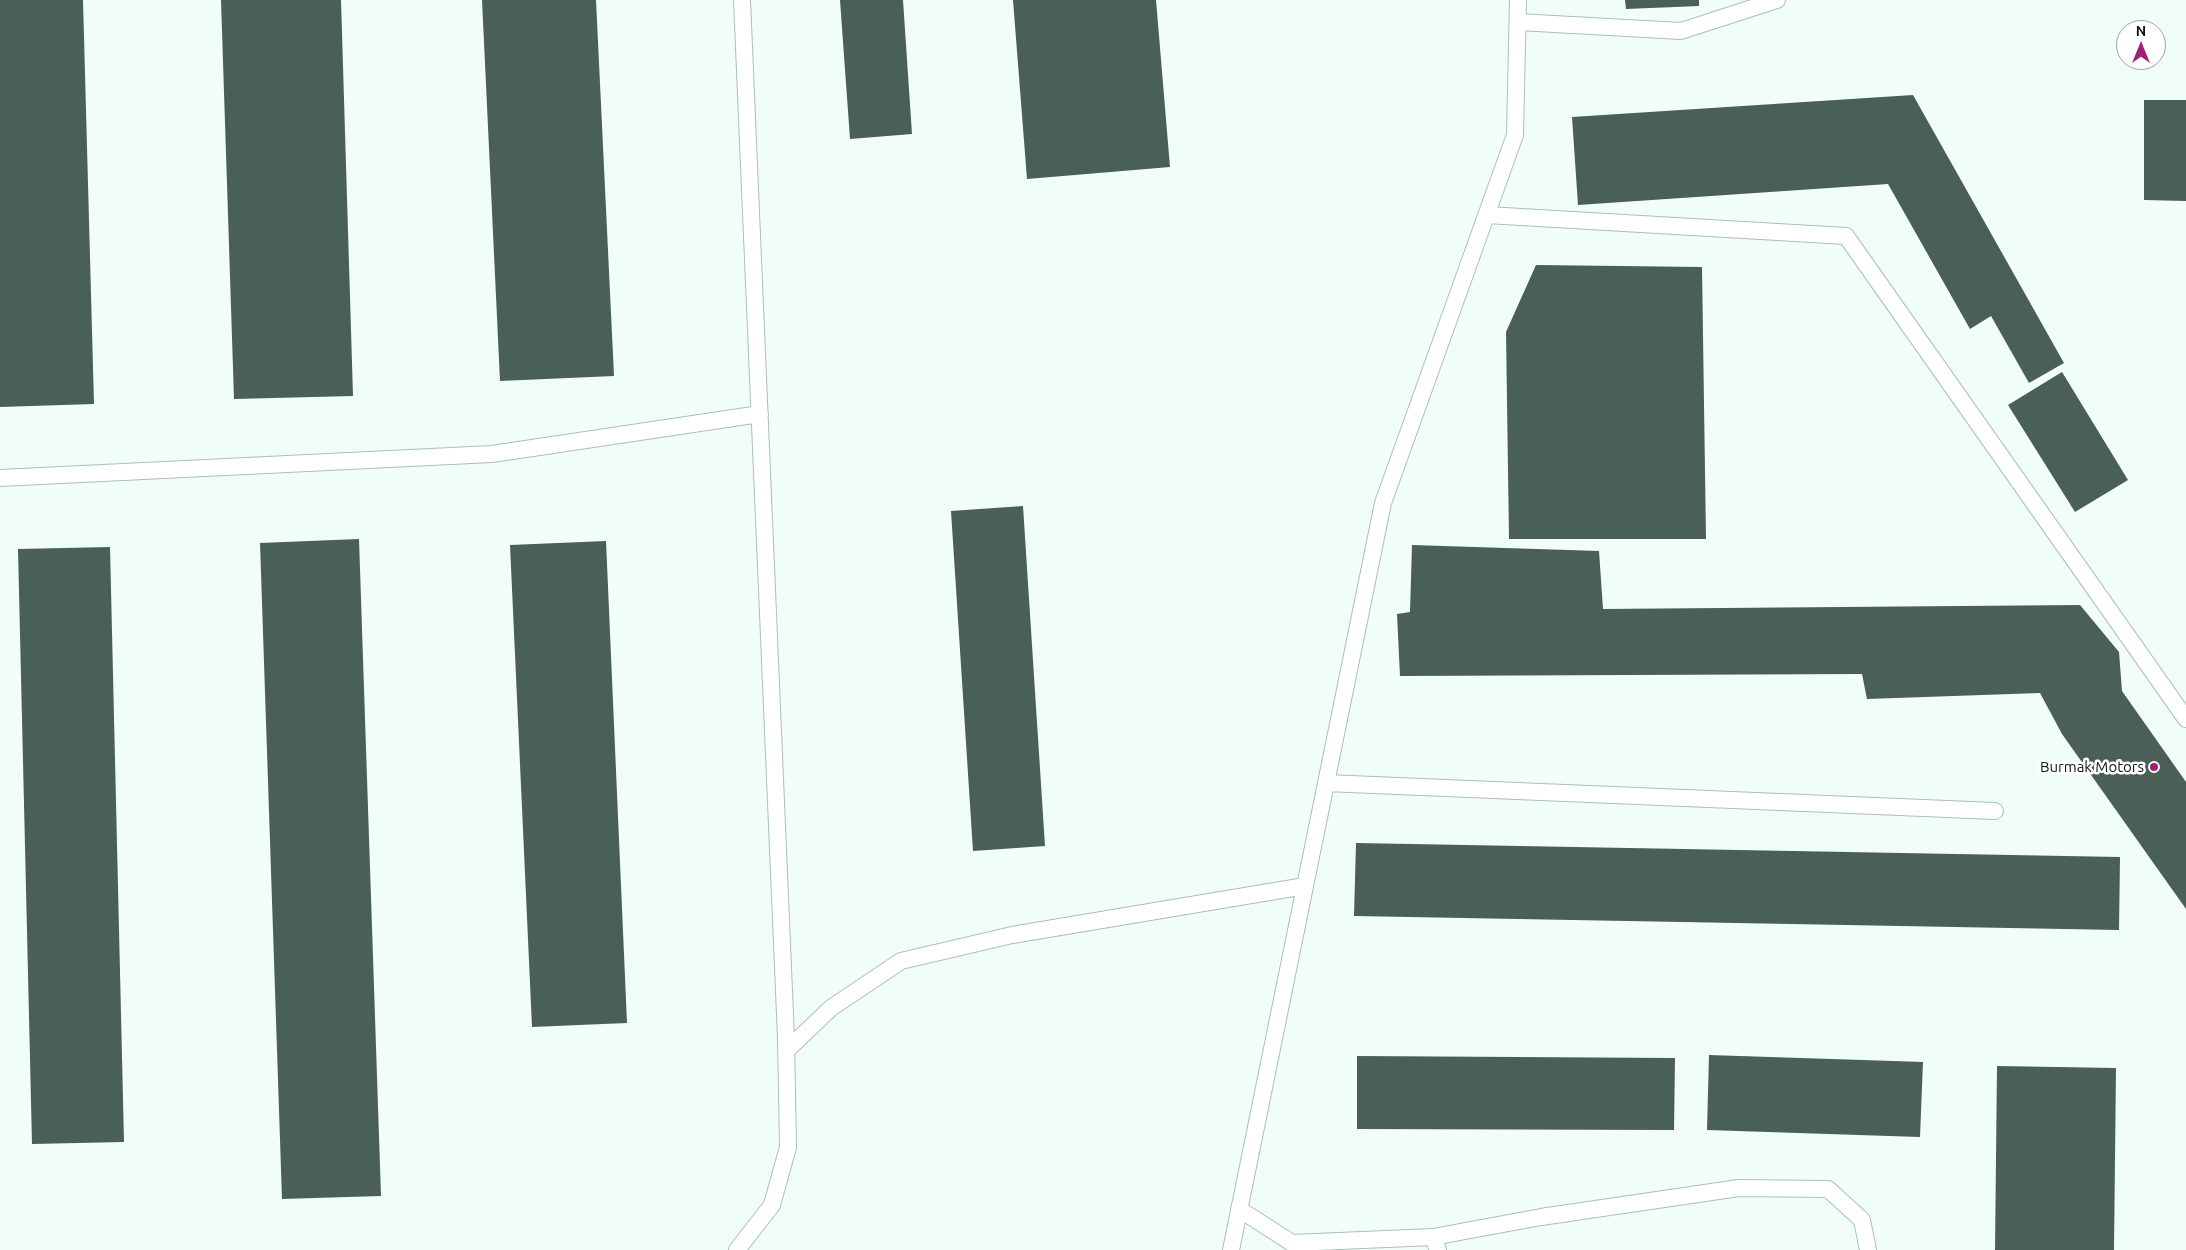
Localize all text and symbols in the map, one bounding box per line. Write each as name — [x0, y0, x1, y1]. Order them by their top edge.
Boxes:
north arrow — [2116, 20, 2166, 70]
text: N — [2136, 23, 2146, 39]
place label: Burmak Motors — [2040, 758, 2144, 776]
marker: Burmak Motors — [2148, 761, 2160, 773]

